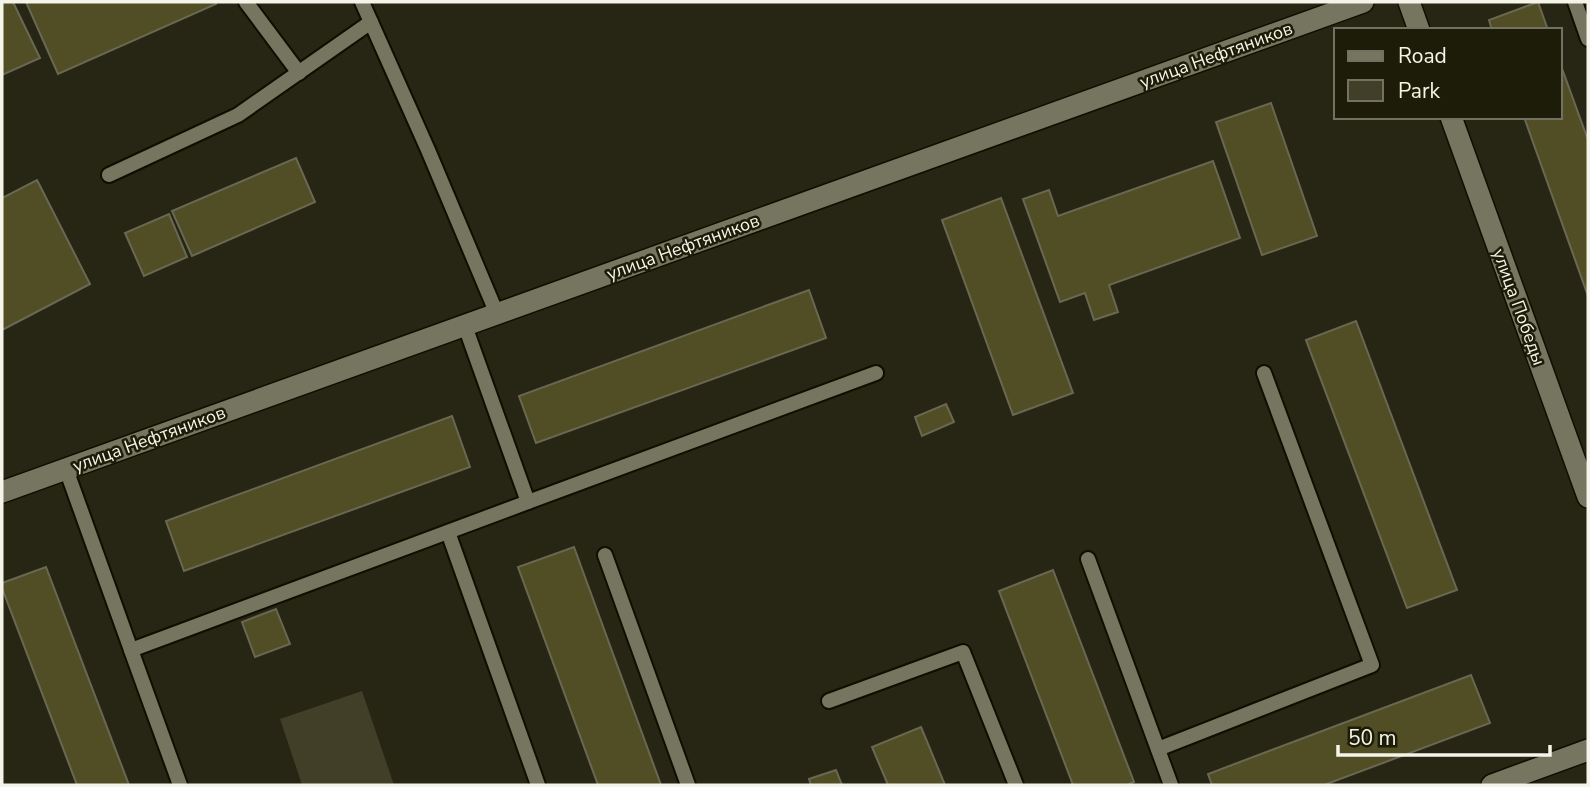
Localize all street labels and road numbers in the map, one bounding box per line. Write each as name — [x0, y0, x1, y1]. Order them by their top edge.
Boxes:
street label: улица Нефтяников — [1136, 16, 1296, 94]
street label: улица Нефтяников — [603, 208, 763, 286]
street label: улица Победы — [1487, 245, 1551, 369]
street label: улица Нефтяников — [69, 400, 229, 478]

